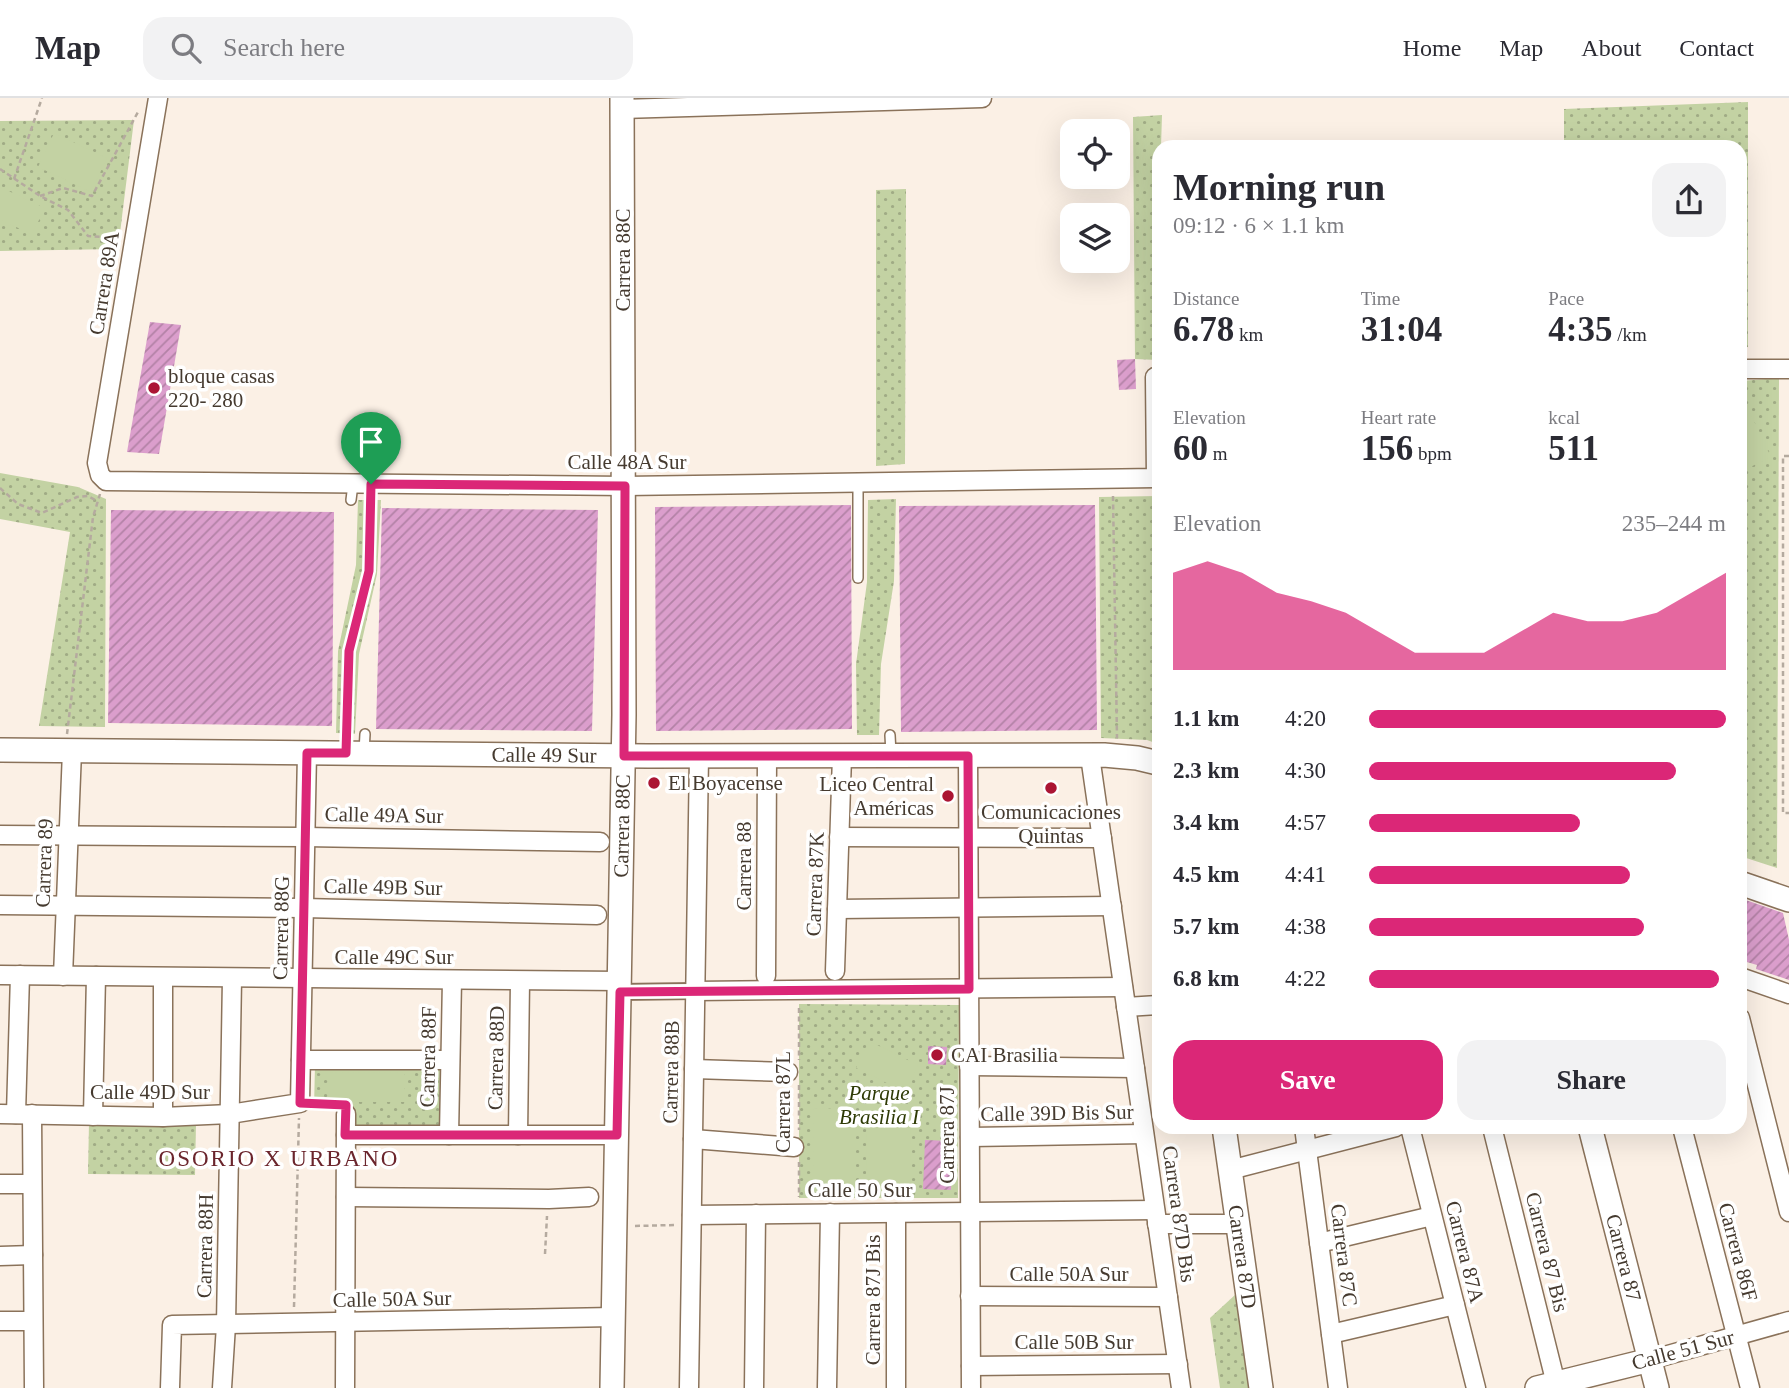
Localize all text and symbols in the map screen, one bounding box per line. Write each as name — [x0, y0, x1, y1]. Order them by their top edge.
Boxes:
search box — [143, 17, 633, 80]
icon: search — [167, 29, 205, 67]
text: Map — [35, 30, 101, 66]
text: Search here — [223, 33, 345, 62]
text: Home — [1403, 35, 1461, 61]
text: Map — [1499, 35, 1543, 61]
text: About — [1581, 35, 1641, 61]
text: Contact — [1679, 35, 1754, 61]
map controls — [1060, 119, 1130, 273]
button: locate — [1060, 119, 1130, 189]
button: share — [1652, 163, 1726, 237]
text: Morning run — [1173, 166, 1385, 208]
button: layers — [1060, 203, 1130, 273]
street label: Carrera 88C — [611, 208, 635, 312]
text: 09:12 · 6 × 1.1 km — [1173, 213, 1344, 238]
street label: Carrera 89A — [84, 229, 124, 336]
text: Distance — [1173, 288, 1239, 309]
text: Time — [1361, 288, 1400, 309]
text: Pace — [1548, 288, 1584, 309]
text: 6.78 — [1173, 310, 1234, 349]
text: 31:04 — [1361, 310, 1442, 349]
text: 4:35 — [1548, 310, 1612, 349]
text: km — [1234, 324, 1263, 345]
text: /km — [1612, 324, 1647, 345]
place label: bloque casas 220- 280 — [168, 364, 275, 412]
marker: bloque casas 220- 280 — [146, 380, 162, 396]
text: Elevation — [1173, 407, 1246, 428]
text: Heart rate — [1361, 407, 1436, 428]
text: kcal — [1548, 407, 1580, 428]
pin — [341, 412, 401, 484]
icon: arrive — [352, 423, 390, 461]
text: 60 — [1173, 429, 1208, 468]
text: 156 — [1361, 429, 1413, 468]
text: 511 — [1548, 429, 1599, 468]
text: m — [1208, 443, 1228, 464]
text: bpm — [1413, 443, 1452, 464]
street label: Calle 48A Sur — [568, 450, 687, 474]
text: Elevation — [1173, 511, 1261, 536]
text: 235–244 m — [1622, 511, 1726, 536]
text: 1.1 km — [1173, 706, 1239, 731]
text: 4:20 — [1285, 706, 1326, 731]
street label: Calle 49 Sur — [491, 743, 597, 768]
text: 2.3 km — [1173, 758, 1239, 783]
text: 4:30 — [1285, 758, 1326, 783]
place label: El Boyacense — [668, 771, 783, 795]
place label: Liceo Central Américas — [819, 772, 934, 820]
street label: Carrera 88C — [609, 774, 635, 878]
marker: El Boyacense — [646, 775, 662, 791]
marker: Comunicaciones Quintas — [1043, 780, 1059, 796]
marker: Liceo Central Américas — [940, 788, 956, 804]
place label: Comunicaciones Quintas — [981, 800, 1121, 848]
street label: Calle 49A Sur — [324, 802, 444, 828]
text: 3.4 km — [1173, 810, 1239, 835]
text: 4:57 — [1285, 810, 1326, 835]
street label: Carrera 89 — [30, 818, 58, 908]
street label: Carrera 88 — [732, 821, 756, 911]
street label: Carrera 87K — [801, 831, 829, 937]
text: 4.5 km — [1173, 862, 1239, 887]
text: 4:41 — [1285, 862, 1326, 887]
street label: Calle 49B Sur — [323, 874, 443, 900]
street label: Carrera 88G — [268, 876, 294, 980]
text: 5.7 km — [1173, 914, 1239, 939]
text: 4:38 — [1285, 914, 1326, 939]
street label: Calle 49C Sur — [335, 945, 454, 969]
text: 6.8 km — [1173, 966, 1239, 991]
text: 4:22 — [1285, 966, 1326, 991]
street label: Carrera 88F — [415, 1006, 441, 1108]
street label: Carrera 88D — [483, 1006, 509, 1110]
street label: Carrera 88B — [658, 1020, 684, 1124]
button: Save — [1173, 1040, 1443, 1120]
button: Share — [1457, 1040, 1726, 1120]
place label: CAI Brasilia — [951, 1043, 1058, 1067]
marker: CAI Brasilia — [929, 1047, 945, 1063]
street label: Carrera 87L — [771, 1051, 795, 1153]
street label: Calle 49D Sur — [90, 1080, 210, 1104]
park label: Parque Brasilia I — [839, 1081, 920, 1129]
street label: Carrera 87J — [935, 1086, 959, 1184]
street label: Calle 39D Bis Sur — [980, 1100, 1134, 1126]
street label: Carrera 87D Bis — [1158, 1144, 1200, 1284]
district label: OSORIO X URBANO — [159, 1146, 399, 1171]
street label: Calle 50 Sur — [808, 1178, 913, 1202]
street label: Carrera 87 Bis — [1521, 1190, 1573, 1314]
street label: Carrera 88H — [192, 1194, 218, 1298]
street label: Carrera 87A — [1441, 1198, 1489, 1306]
street label: Carrera 86F — [1713, 1200, 1763, 1304]
street label: Carrera 87C — [1326, 1202, 1362, 1308]
street label: Carrera 87D — [1223, 1203, 1262, 1310]
street label: Carrera 87 — [1601, 1212, 1646, 1304]
street label: Carrera 87J Bis — [861, 1235, 885, 1365]
street label: Calle 50A Sur — [1010, 1262, 1129, 1286]
street label: Calle 50A Sur — [332, 1286, 452, 1312]
street label: Calle 51 Sur — [1629, 1325, 1737, 1375]
street label: Calle 50B Sur — [1015, 1330, 1134, 1354]

